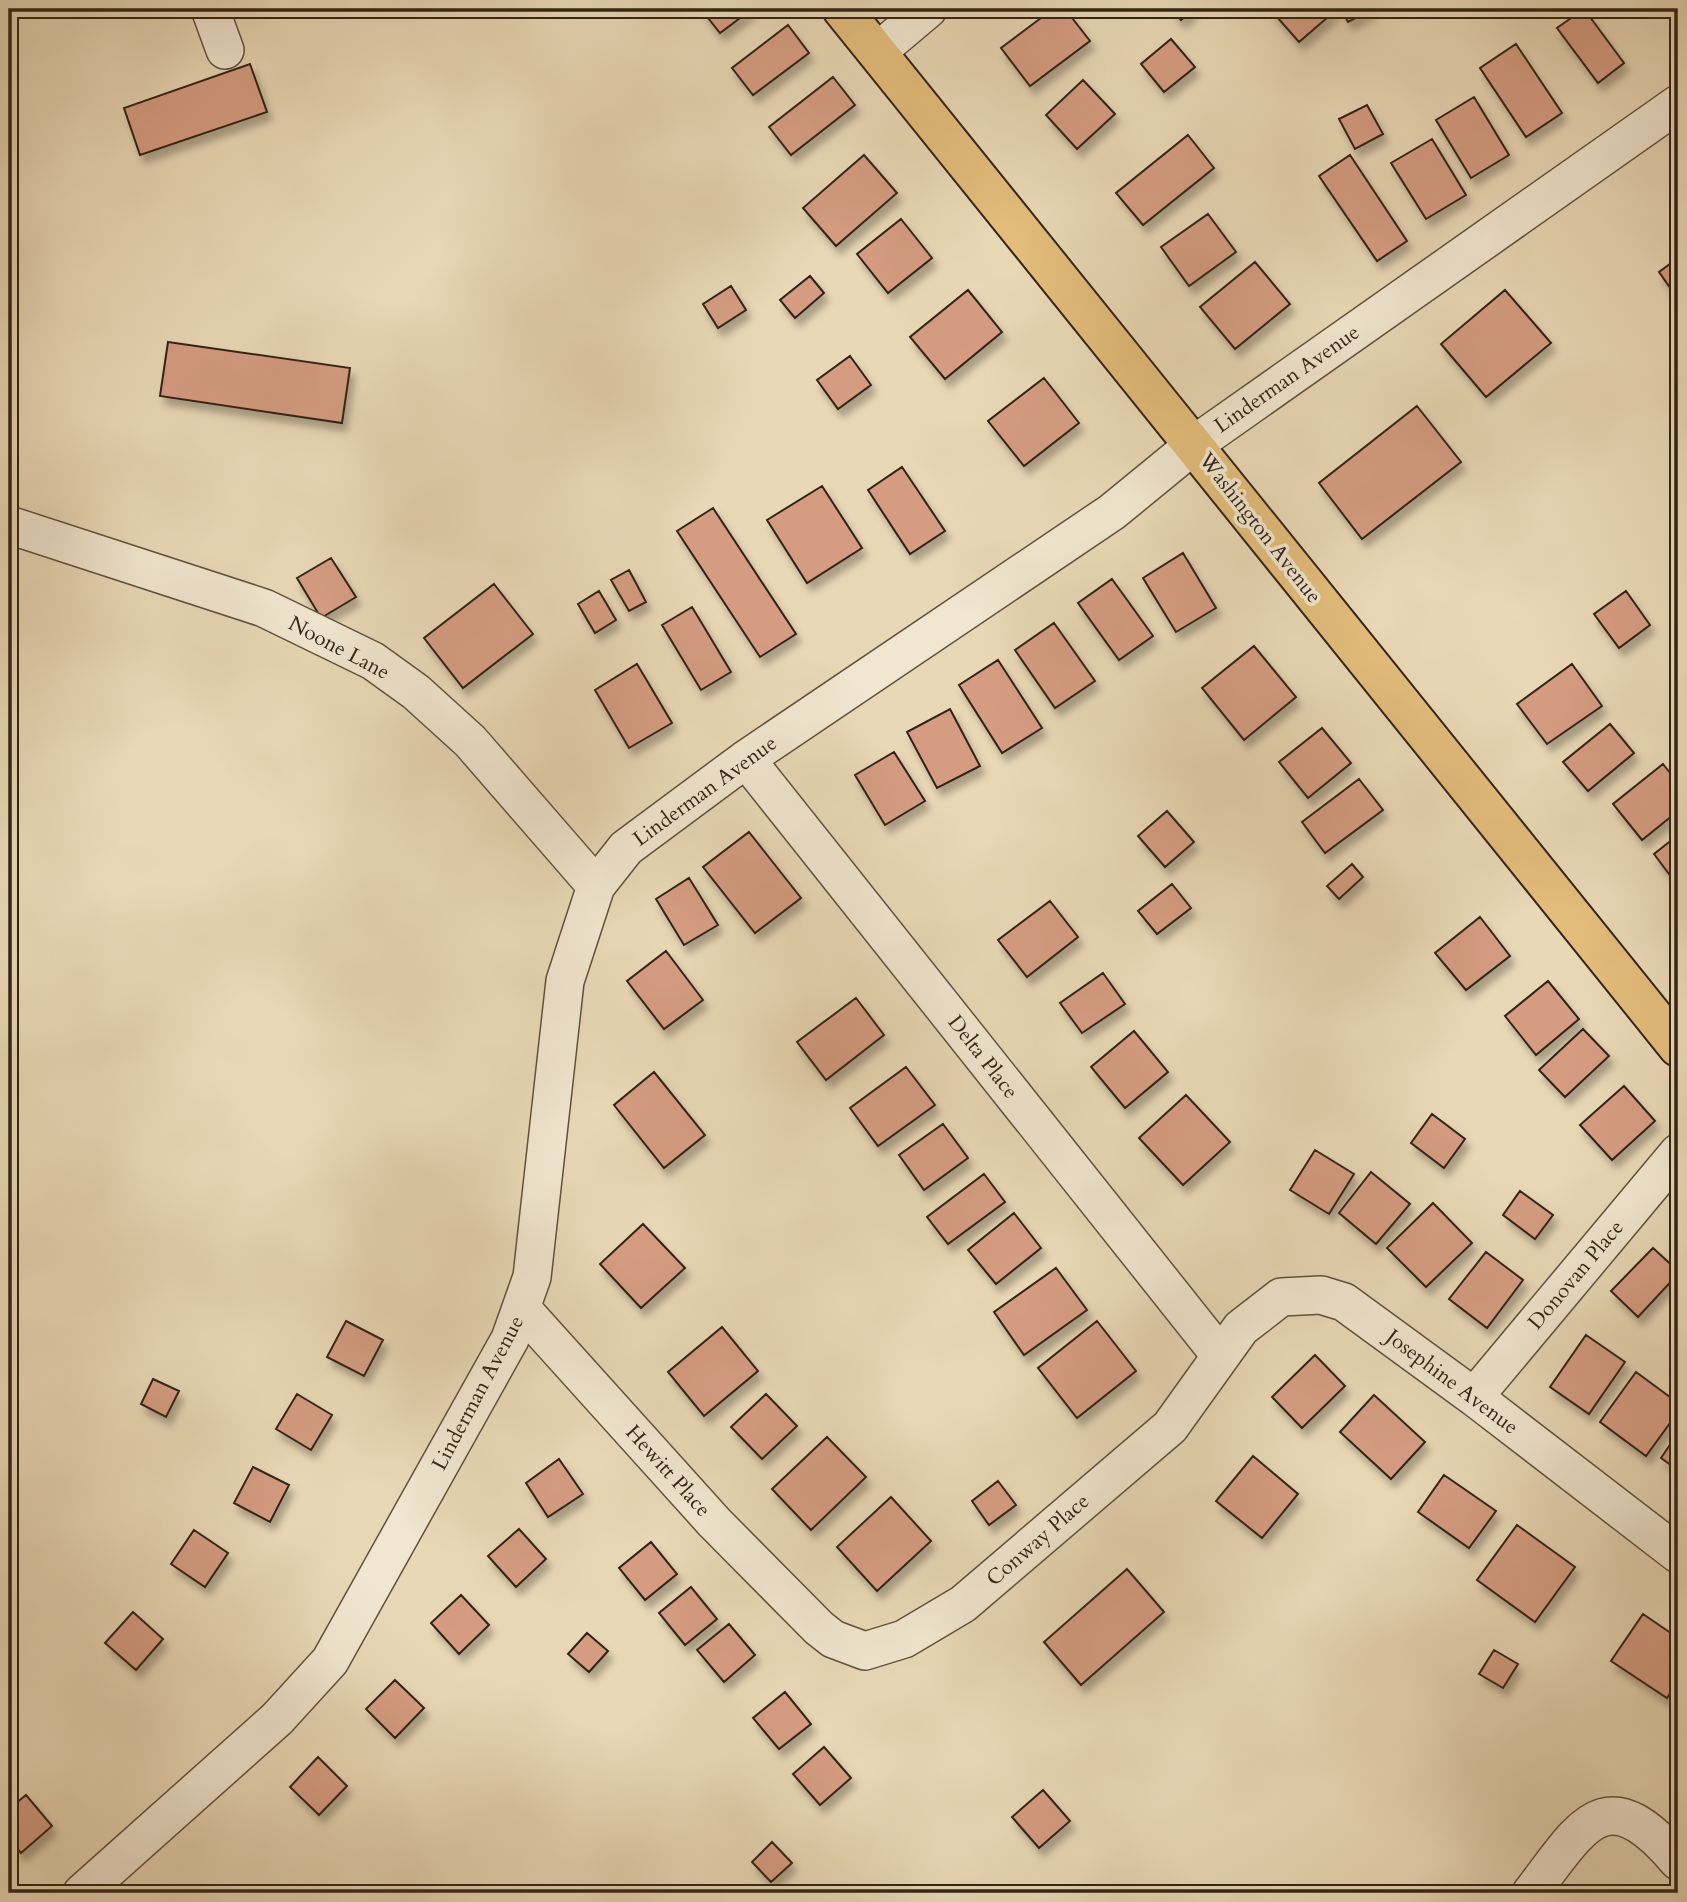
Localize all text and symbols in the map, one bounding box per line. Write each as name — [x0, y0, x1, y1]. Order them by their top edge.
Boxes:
street label: Linderman Avenue — [1208, 318, 1366, 440]
street label: Washington Avenue — [1191, 446, 1328, 609]
street label: Noone Lane — [283, 609, 395, 687]
street label: Linderman Avenue — [627, 729, 783, 853]
street label: Delta Place — [941, 1009, 1025, 1105]
street label: Donovan Place — [1522, 1214, 1630, 1336]
street label: Linderman Avenue — [425, 1311, 531, 1475]
street label: Josephine Avenue — [1377, 1321, 1524, 1441]
street label: Hewitt Place — [619, 1419, 717, 1523]
street label: Conway Place — [980, 1487, 1096, 1593]

